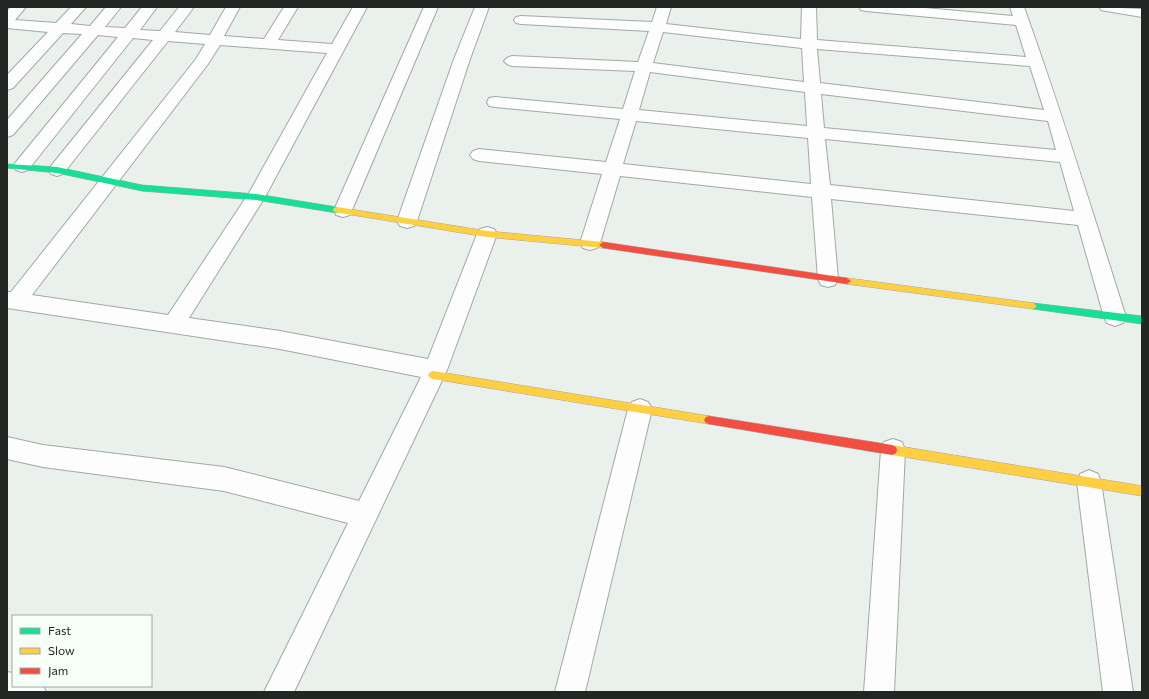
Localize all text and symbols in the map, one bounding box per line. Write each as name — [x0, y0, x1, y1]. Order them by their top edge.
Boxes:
legend — [12, 615, 152, 687]
text: Fast — [48, 623, 71, 637]
text: Slow — [48, 643, 75, 657]
text: Jam — [48, 663, 68, 678]

